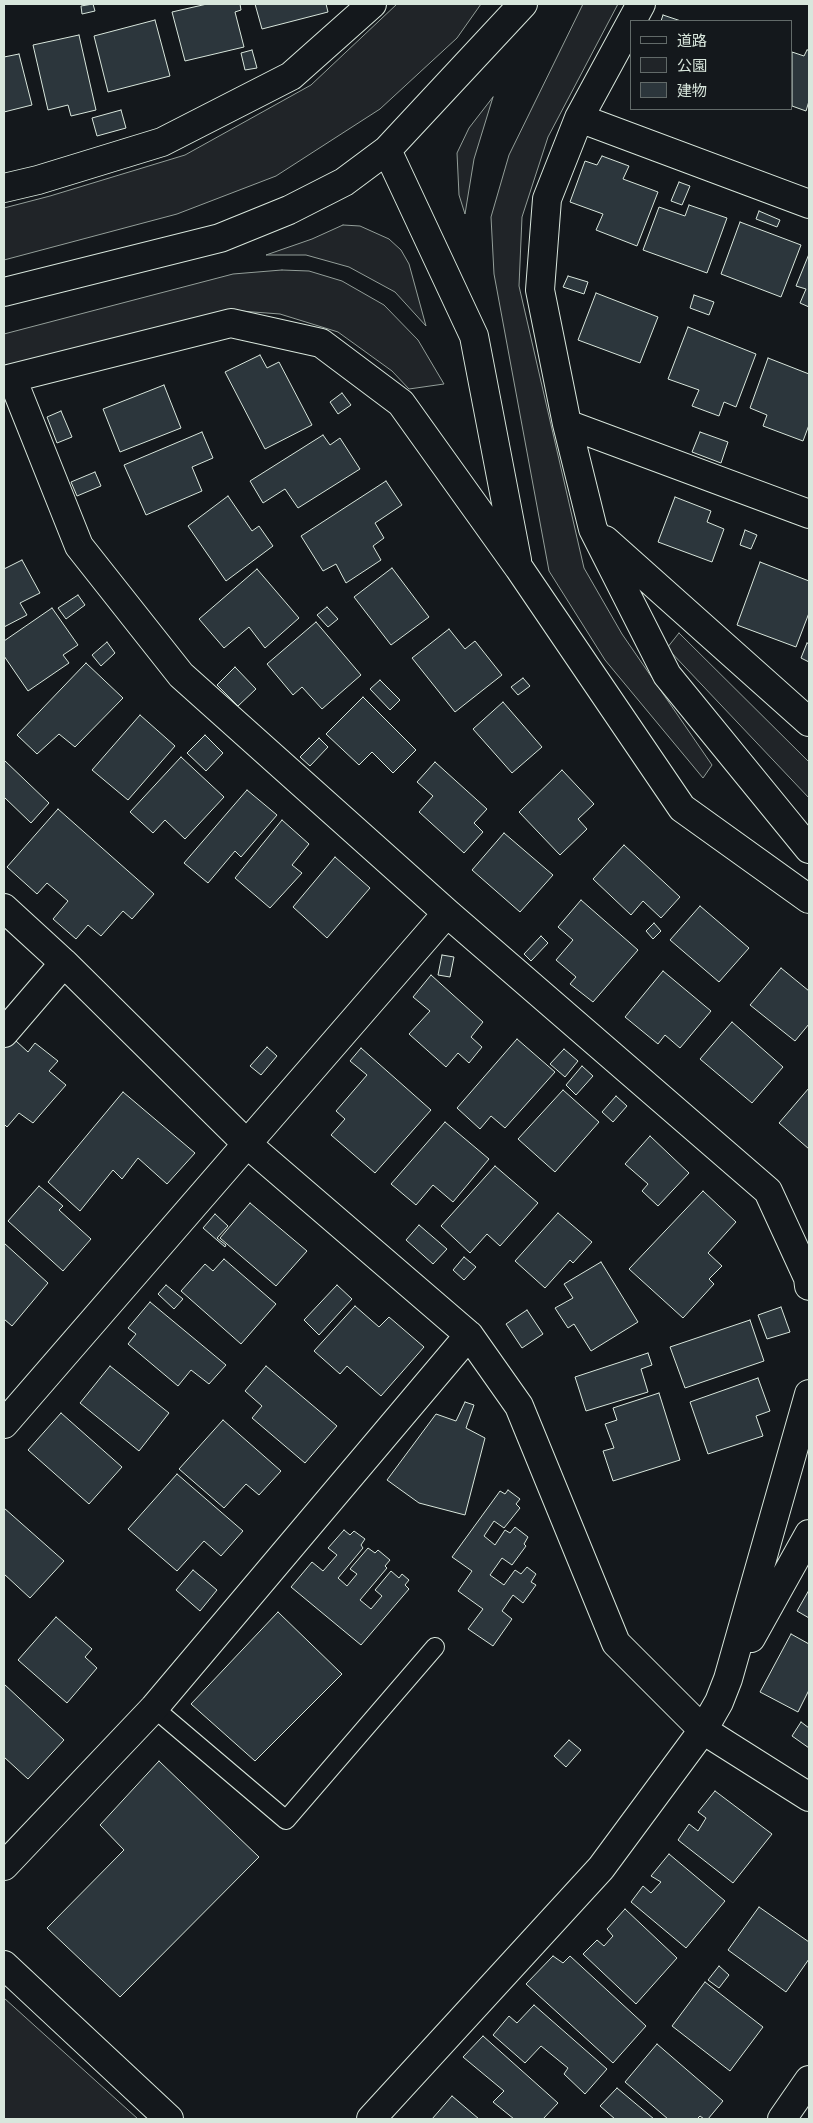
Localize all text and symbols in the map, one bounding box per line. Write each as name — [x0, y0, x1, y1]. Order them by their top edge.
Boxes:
legend — [630, 20, 793, 110]
text: 道路 — [677, 32, 707, 50]
text: 公園 — [677, 57, 707, 75]
text: 建物 — [677, 82, 707, 100]

